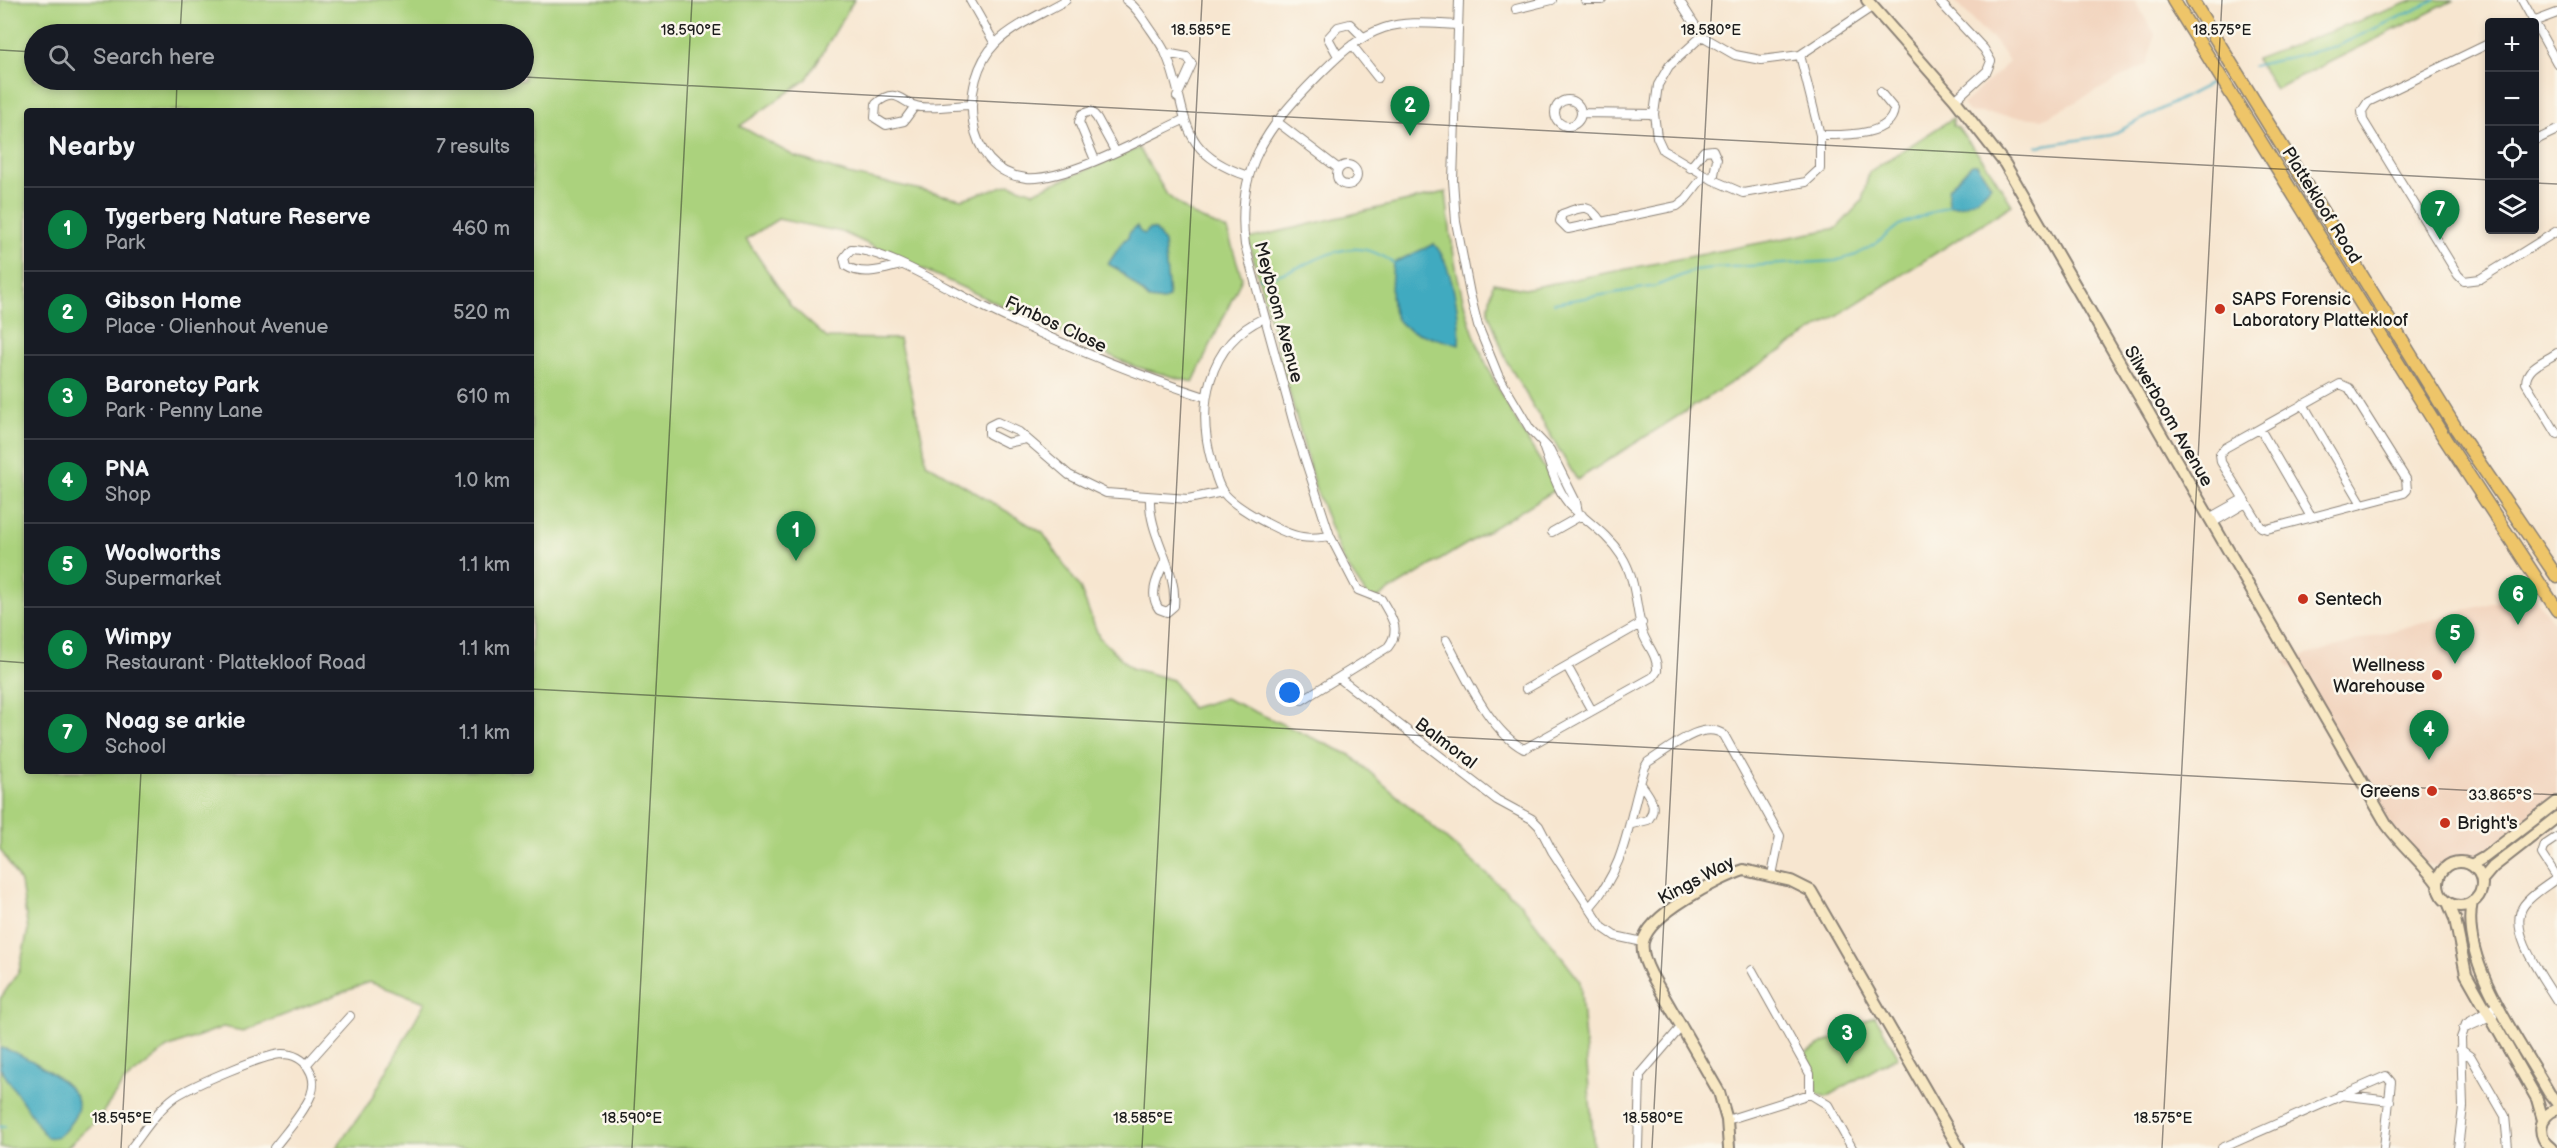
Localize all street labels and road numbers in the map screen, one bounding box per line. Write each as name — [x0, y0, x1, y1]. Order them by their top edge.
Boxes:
street label: Plattekloof Road — [2277, 143, 2366, 267]
street label: Meyboom Avenue — [1250, 239, 1307, 385]
street label: Fynbos Close — [1002, 292, 1110, 357]
street label: Silwerboom Avenue — [2120, 342, 2218, 491]
street label: Balmoral — [1411, 713, 1481, 773]
street label: Kings Way — [1655, 851, 1739, 909]

